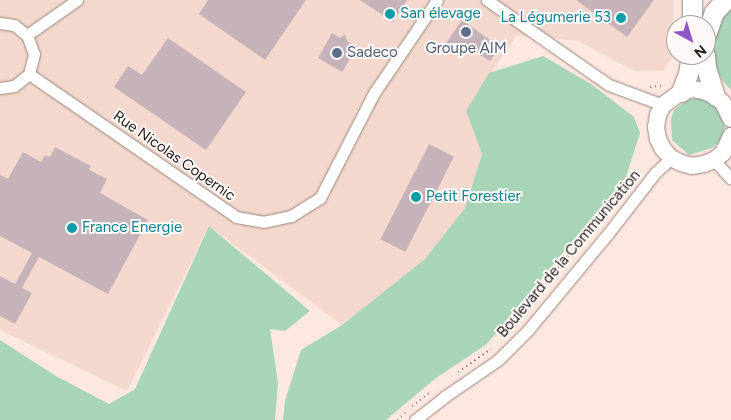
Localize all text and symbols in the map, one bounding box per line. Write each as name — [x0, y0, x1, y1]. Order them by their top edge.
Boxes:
place label: San élevage — [400, 5, 481, 23]
marker: San élevage — [384, 8, 396, 20]
place label: La Légumerie 53 — [500, 9, 611, 27]
marker: La Légumerie 53 — [615, 12, 627, 24]
north arrow — [666, 15, 716, 65]
marker: Groupe AIM — [460, 26, 472, 38]
place label: Groupe AIM — [425, 40, 507, 58]
text: N — [691, 41, 710, 61]
place label: Sadeco — [347, 44, 398, 62]
marker: Sadeco — [331, 47, 343, 59]
street label: Rue Nicolas Copernic — [110, 107, 238, 205]
street label: Boulevard de la Communication — [494, 167, 644, 341]
place label: Petit Forestier — [426, 188, 521, 206]
marker: Petit Forestier — [410, 191, 422, 203]
place label: France Energie — [82, 219, 182, 237]
marker: France Energie — [66, 222, 78, 234]

